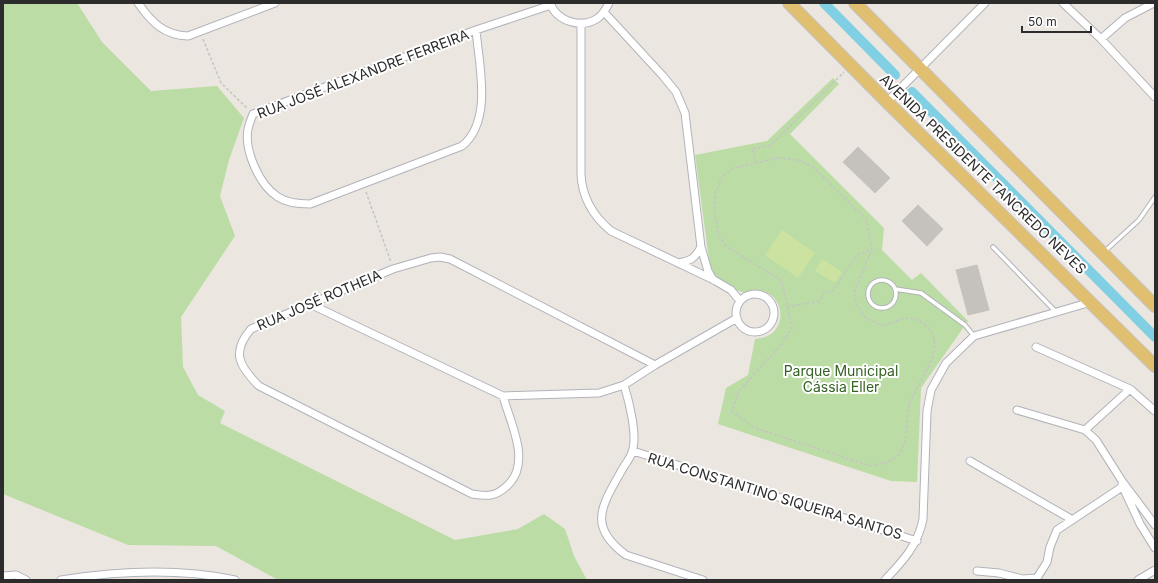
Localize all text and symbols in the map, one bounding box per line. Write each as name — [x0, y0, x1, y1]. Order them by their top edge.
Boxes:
scale bar — [1022, 8, 1091, 34]
text: 50 m — [1028, 14, 1057, 29]
street label: RUA JOSÉ ALEXANDRE FERREIRA — [254, 25, 471, 122]
street label: AVENIDA PRESIDENTE TANCREDO NEVES — [877, 70, 1090, 277]
street label: RUA JOSÉ ROTHEIA — [254, 266, 384, 333]
park label: Parque Municipal Cássia Eller — [784, 362, 898, 395]
street label: RUA CONSTANTINO SIQUEIRA SANTOS — [646, 449, 905, 542]

